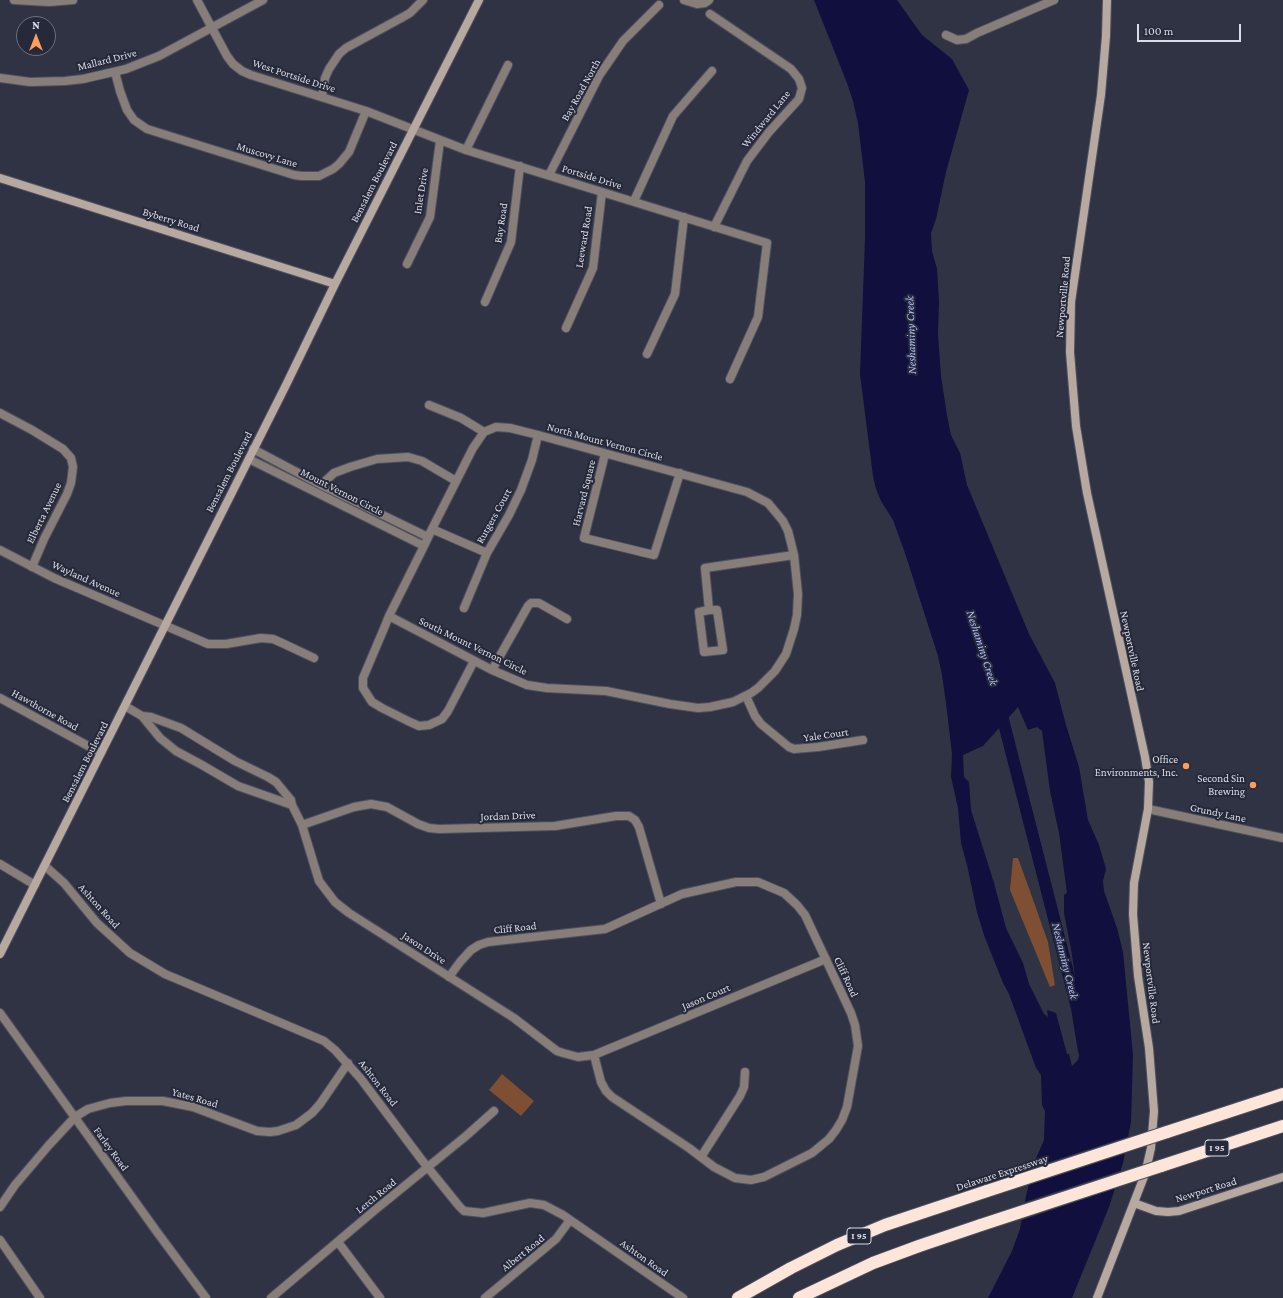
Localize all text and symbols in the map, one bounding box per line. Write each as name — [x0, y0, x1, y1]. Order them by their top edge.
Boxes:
north arrow — [16, 16, 56, 56]
scale bar — [1139, 16, 1243, 42]
text: N — [32, 19, 40, 31]
text: 100 m — [1144, 24, 1173, 38]
street label: Mallard Drive — [76, 46, 138, 74]
street label: West Portside Drive — [251, 56, 337, 96]
street label: Bay Road North — [559, 57, 603, 123]
street label: Windward Lane — [739, 87, 793, 151]
street label: Bensalem Boulevard — [348, 139, 400, 225]
street label: Muscovy Lane — [235, 140, 299, 170]
street label: Portside Drive — [560, 162, 624, 192]
street label: Inlet Drive — [411, 167, 431, 215]
street label: Bay Road — [491, 202, 511, 244]
street label: Byberry Road — [141, 205, 201, 235]
street label: Leeward Road — [573, 205, 595, 269]
street label: Newportville Road — [1053, 256, 1073, 338]
water label: Neshaminy Creek — [902, 296, 920, 374]
street label: North Mount Vernon Circle — [546, 420, 664, 464]
street label: Bensalem Boulevard — [203, 429, 255, 515]
street label: Harvard Square — [569, 458, 599, 528]
street label: Mount Vernon Circle — [298, 465, 386, 519]
street label: Elberta Avenue — [24, 480, 64, 546]
street label: Rutgers Court — [473, 486, 515, 546]
street label: Wayland Avenue — [50, 558, 122, 600]
water label: Neshaminy Creek — [963, 609, 1001, 687]
street label: Newportville Road — [1117, 610, 1147, 692]
street label: South Mount Vernon Circle — [417, 614, 529, 678]
street label: Hawthorne Road — [9, 686, 81, 734]
street label: Bensalem Boulevard — [59, 719, 111, 805]
street label: Yale Court — [803, 725, 849, 745]
place label: Office Environments, Inc. — [1095, 753, 1178, 779]
marker: Office Environments, Inc. — [1181, 761, 1191, 771]
place label: Second Sin Brewing — [1197, 772, 1245, 798]
marker: Second Sin Brewing — [1248, 780, 1258, 790]
street label: Grundy Lane — [1189, 801, 1247, 825]
street label: Jordan Drive — [480, 808, 536, 824]
street label: Ashton Road — [75, 881, 123, 931]
street label: Cliff Road — [493, 919, 537, 937]
water label: Neshaminy Creek — [1049, 921, 1081, 1001]
street label: Jason Drive — [399, 929, 449, 967]
street label: Newportville Road — [1139, 942, 1163, 1024]
street label: Cliff Road — [831, 955, 861, 999]
street label: Jason Court — [680, 981, 732, 1013]
street label: Ashton Road — [356, 1057, 400, 1109]
street label: Yates Road — [170, 1085, 220, 1111]
street label: Farley Road — [91, 1124, 131, 1174]
road number: I 95 — [1205, 1140, 1229, 1156]
street label: Delaware Expressway — [954, 1152, 1050, 1194]
street label: Newport Road — [1174, 1174, 1238, 1206]
street label: Lerch Road — [353, 1176, 399, 1216]
road number: I 95 — [847, 1228, 871, 1244]
street label: Albert Road — [499, 1232, 547, 1274]
street label: Ashton Road — [617, 1237, 671, 1279]

